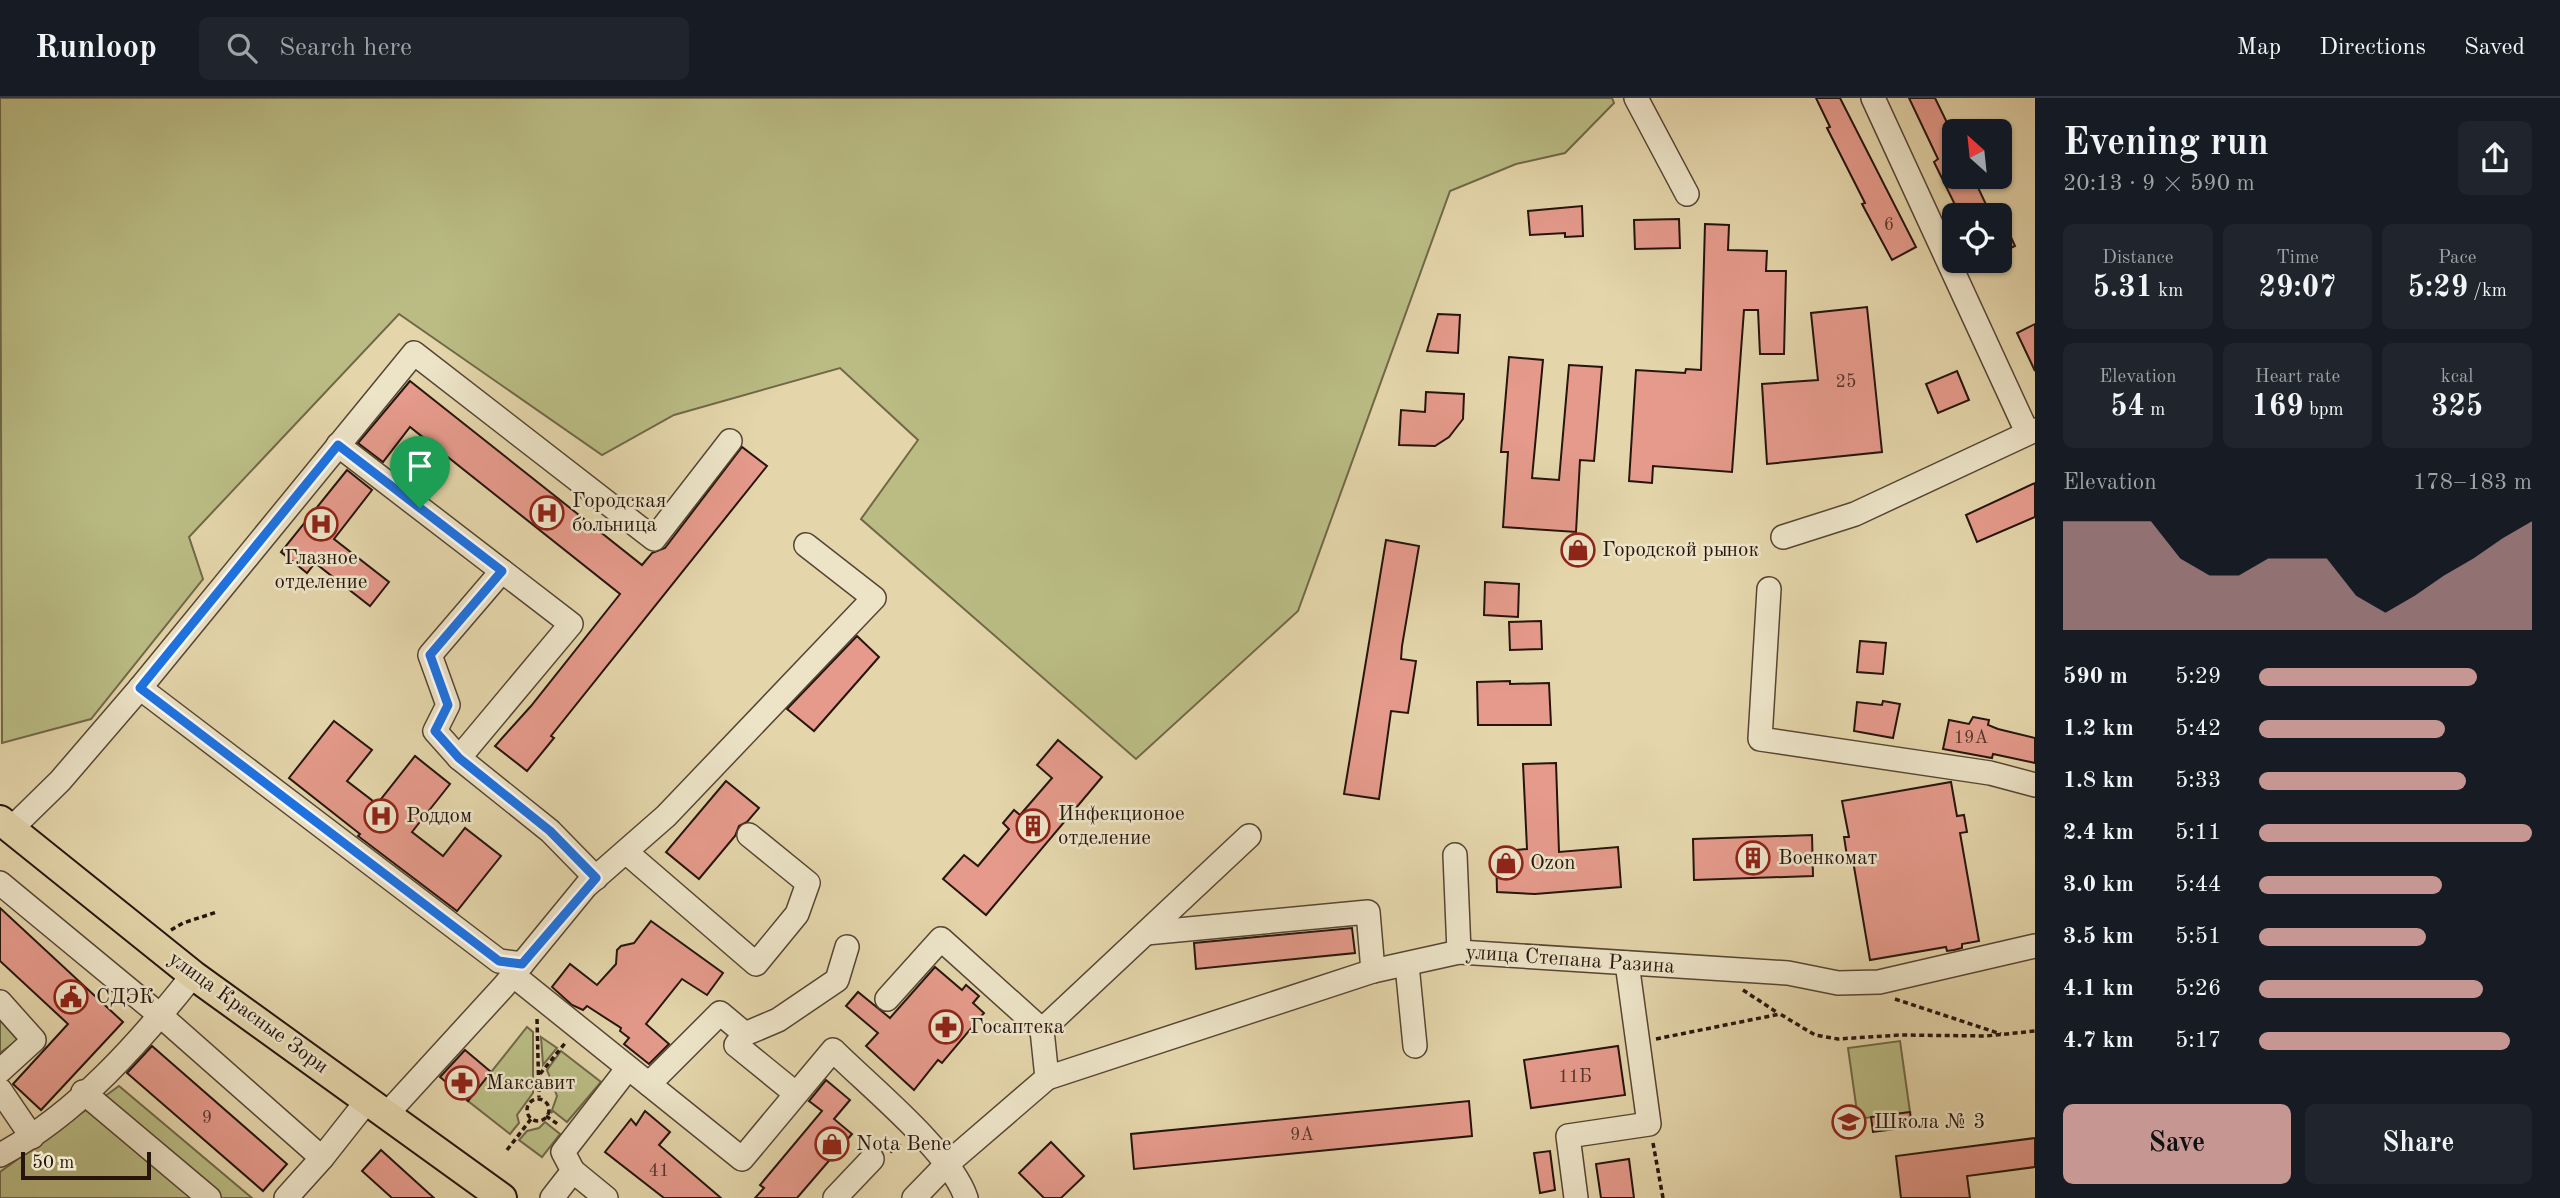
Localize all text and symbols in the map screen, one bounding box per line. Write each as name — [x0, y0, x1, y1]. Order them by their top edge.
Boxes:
search box — [199, 17, 689, 80]
icon: search — [223, 29, 261, 67]
text: Runloop — [35, 32, 157, 65]
text: Search here — [279, 35, 412, 61]
text: Map — [2237, 36, 2281, 60]
text: Directions — [2319, 36, 2426, 60]
text: Saved — [2464, 36, 2525, 60]
north arrow — [1942, 119, 2012, 189]
map controls — [1942, 119, 2012, 273]
button: share — [2458, 121, 2532, 195]
text: Evening run — [2063, 125, 2269, 163]
text: 20:13 · 9 × 590 m — [2063, 172, 2255, 195]
button: locate — [1942, 203, 2012, 273]
house number: 6 — [1884, 216, 1894, 234]
text: Distance — [2102, 249, 2174, 268]
text: Time — [2276, 249, 2319, 268]
text: Pace — [2438, 249, 2476, 268]
text: 5.31 — [2092, 273, 2153, 303]
text: 29:07 — [2258, 273, 2336, 303]
text: 5:29 — [2407, 273, 2468, 303]
text: km — [2153, 282, 2183, 301]
text: /km — [2468, 282, 2507, 301]
text: Elevation — [2099, 368, 2176, 387]
text: Heart rate — [2255, 368, 2340, 387]
text: kcal — [2441, 368, 2474, 387]
house number: 25 — [1836, 373, 1856, 391]
text: 54 — [2110, 392, 2145, 422]
text: 169 — [2251, 392, 2304, 422]
text: 325 — [2431, 392, 2483, 422]
text: m — [2145, 401, 2165, 420]
text: bpm — [2304, 401, 2344, 420]
pin — [390, 436, 450, 508]
icon: arrive — [401, 447, 439, 485]
text: Elevation — [2063, 471, 2157, 494]
text: 178–183 m — [2413, 471, 2532, 494]
place label: Городская больница — [572, 491, 667, 536]
hospital icon: Городская больница — [528, 494, 566, 532]
hospital icon: Глазное отделение — [302, 505, 340, 543]
shop icon: Городской рынок — [1559, 531, 1597, 569]
place label: Городской рынок — [1602, 540, 1759, 561]
place label: Глазное отделение — [275, 548, 368, 593]
text: 590 m — [2063, 665, 2128, 688]
text: 5:29 — [2175, 665, 2221, 688]
text: 1.2 km — [2063, 717, 2134, 740]
text: 5:42 — [2175, 717, 2221, 740]
house number: 19А — [1954, 729, 1989, 747]
text: 1.8 km — [2063, 769, 2134, 792]
text: 5:33 — [2175, 769, 2221, 792]
hospital icon: Роддом — [362, 797, 400, 835]
place label: Инфекционое отделение — [1058, 804, 1185, 849]
place label: Роддом — [406, 806, 472, 827]
building icon: Инфекционое отделение — [1014, 807, 1052, 845]
text: 2.4 km — [2063, 821, 2134, 844]
text: 5:11 — [2175, 821, 2221, 844]
building icon: Военкомат — [1734, 839, 1772, 877]
shop icon: Ozon — [1487, 844, 1525, 882]
place label: Военкомат — [1778, 848, 1878, 869]
place label: Ozon — [1530, 853, 1576, 874]
text: 3.0 km — [2063, 873, 2134, 896]
text: 5:44 — [2175, 873, 2221, 896]
text: 3.5 km — [2063, 925, 2134, 948]
text: 5:51 — [2175, 925, 2221, 948]
street label: улица Степана Разина — [1465, 942, 1675, 978]
street label: улица Красные Зори — [164, 948, 332, 1078]
text: 4.1 km — [2063, 977, 2134, 1000]
text: 5:26 — [2175, 977, 2221, 1000]
public building icon: СДЭК — [52, 978, 90, 1016]
place label: СДЭК — [96, 987, 154, 1008]
pharmacy icon: Госаптека — [927, 1008, 965, 1046]
place label: Госаптека — [970, 1017, 1064, 1038]
text: 4.7 km — [2063, 1029, 2134, 1052]
text: 5:17 — [2175, 1029, 2221, 1052]
pharmacy icon: Максавит — [443, 1064, 481, 1102]
house number: 11Б — [1558, 1068, 1592, 1086]
place label: Максавит — [486, 1073, 575, 1094]
school or university icon: Школа № 3 — [1830, 1103, 1868, 1141]
button: Save — [2063, 1104, 2291, 1184]
button: Share — [2305, 1104, 2532, 1184]
house number: 9 — [202, 1109, 212, 1127]
place label: Школа № 3 — [1874, 1112, 1985, 1133]
shop icon: Nota Bene — [813, 1125, 851, 1163]
house number: 9А — [1290, 1126, 1314, 1144]
place label: Nota Bene — [856, 1134, 951, 1155]
scale bar — [21, 1149, 150, 1181]
text: 50 m — [32, 1154, 74, 1173]
house number: 41 — [649, 1162, 669, 1180]

